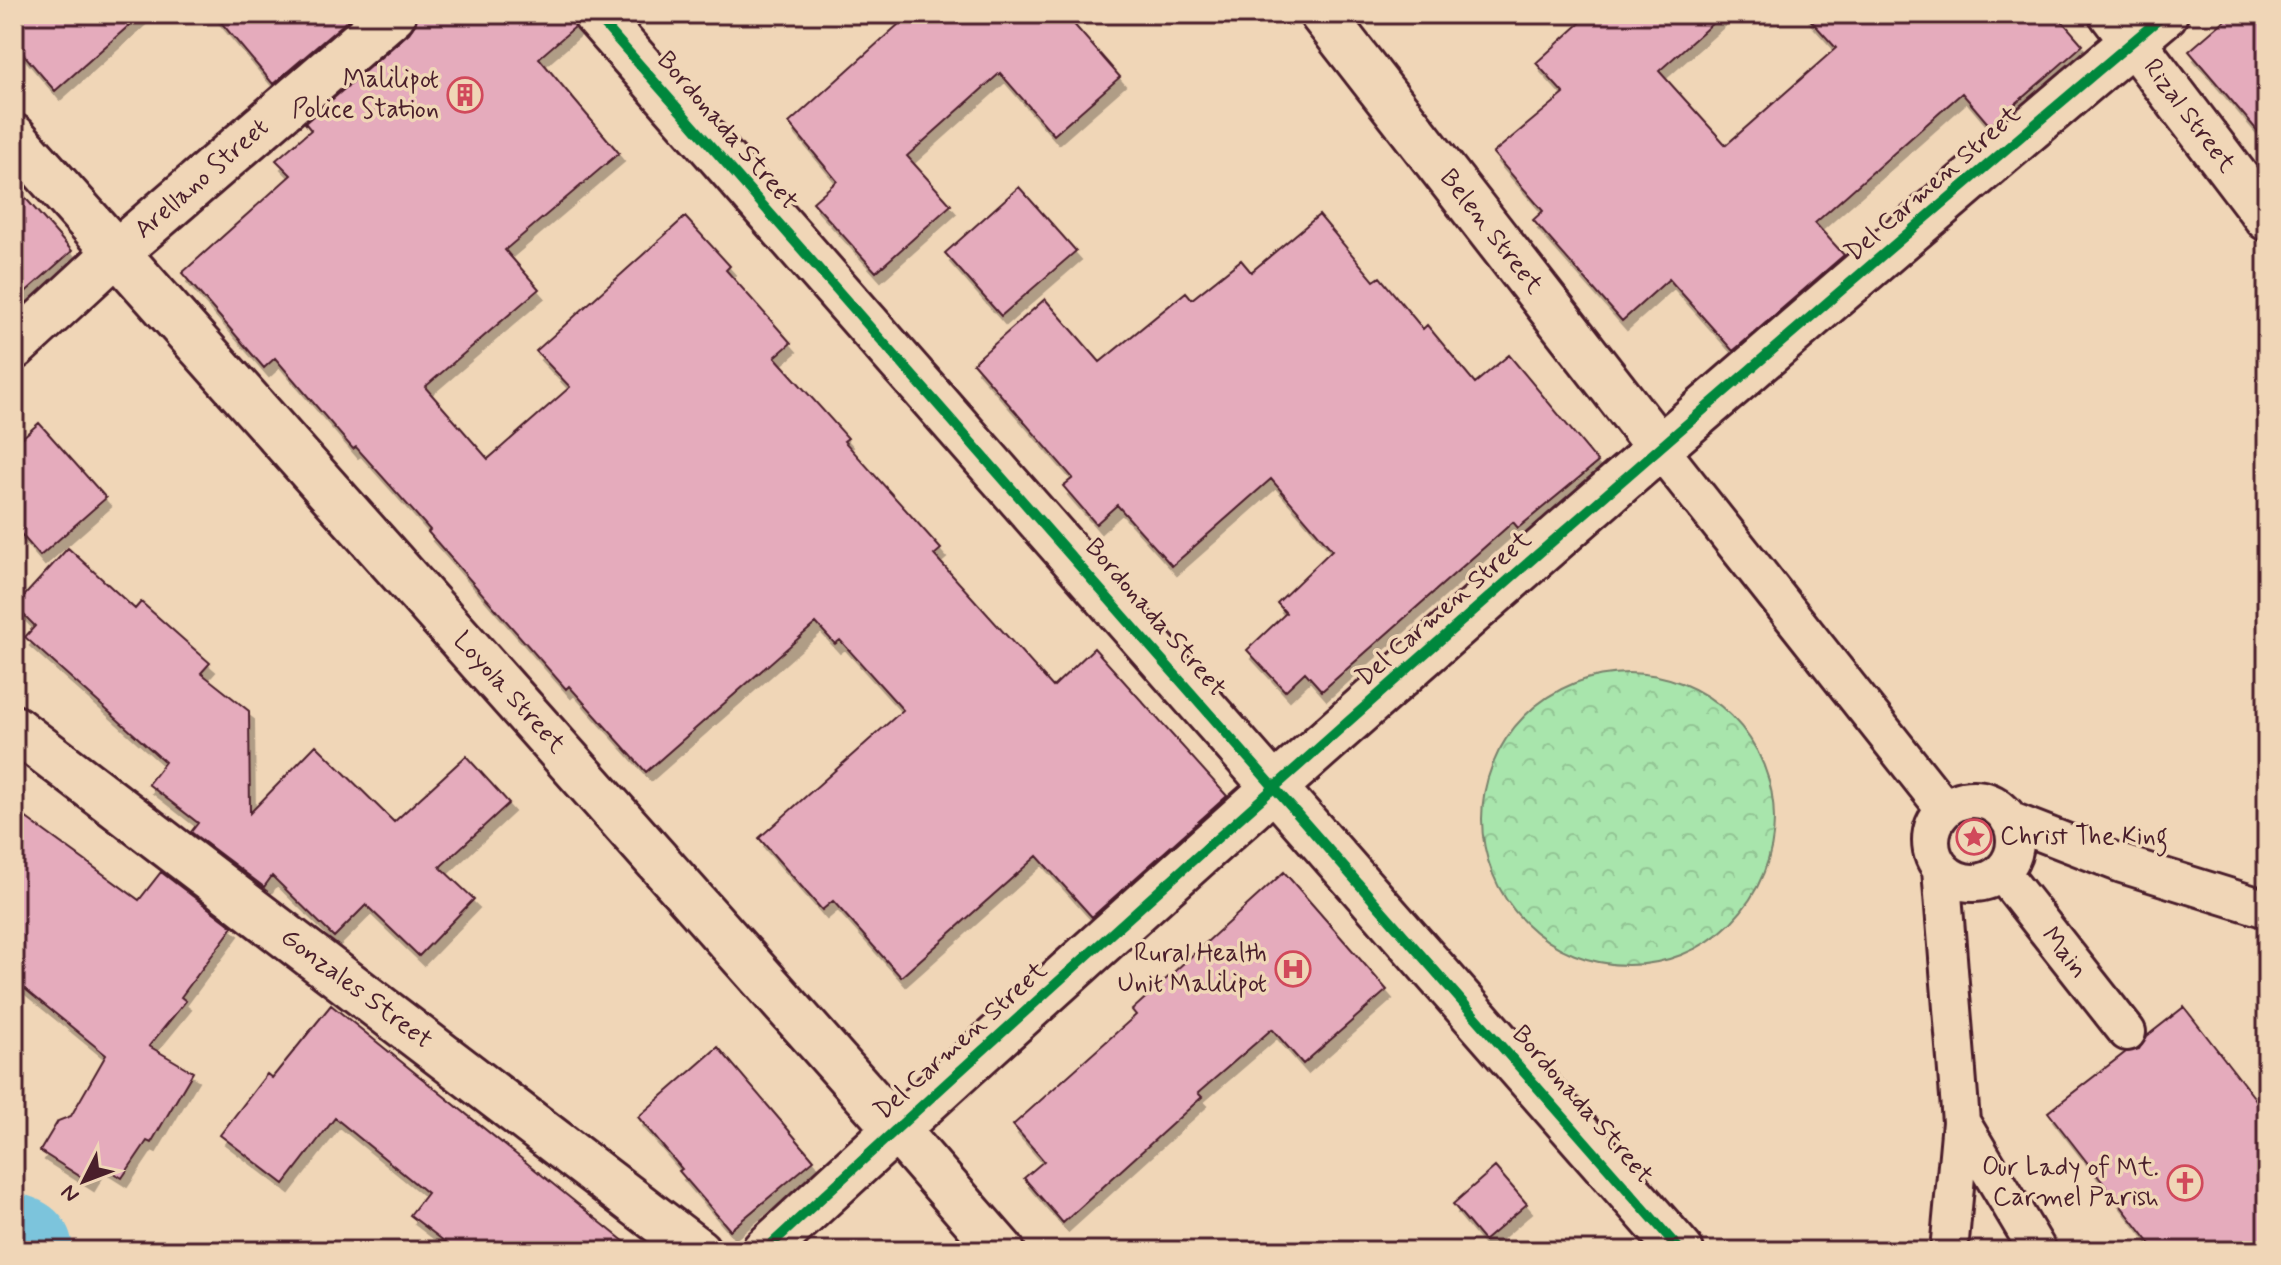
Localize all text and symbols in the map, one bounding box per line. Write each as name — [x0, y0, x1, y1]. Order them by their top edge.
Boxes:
street label: Bordonada Street — [649, 44, 805, 218]
street label: Rizal Street — [2135, 52, 2243, 180]
place label: Malilipot Police Station — [292, 63, 439, 127]
building icon: Malilipot Police Station — [446, 76, 484, 114]
street label: Del Carmen Street — [1838, 98, 2028, 270]
street label: Arellano Street — [127, 111, 277, 247]
street label: Belen Street — [1431, 162, 1551, 302]
street label: Del Carmen Street — [1349, 523, 1539, 695]
street label: Bordonada Street — [1077, 531, 1233, 705]
street label: Loyola Street — [445, 625, 573, 761]
place icon: Christ The King — [1955, 818, 1993, 856]
place label: Christ The King — [2000, 820, 2168, 857]
street label: Main — [2033, 920, 2095, 986]
street label: Gonzales Street — [273, 921, 439, 1057]
place label: Rural Health Unit Malilipot — [1118, 937, 1267, 1001]
hospital icon: Rural Health Unit Malilipot — [1274, 950, 1312, 988]
street label: Del Carmen Street — [867, 954, 1055, 1128]
street label: Bordonada Street — [1504, 1018, 1660, 1192]
north arrow — [44, 1141, 124, 1221]
place label: Our Lady of Mt. Carmel Parish — [1982, 1151, 2159, 1215]
church icon: Our Lady of Mt. Carmel Parish — [2166, 1164, 2204, 1202]
text: N — [55, 1178, 86, 1208]

